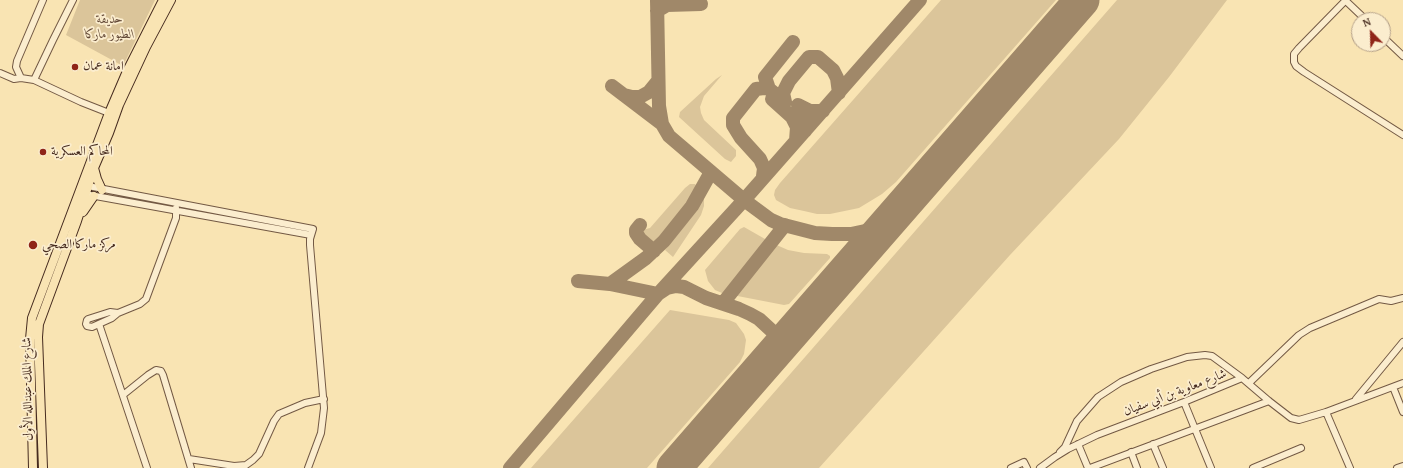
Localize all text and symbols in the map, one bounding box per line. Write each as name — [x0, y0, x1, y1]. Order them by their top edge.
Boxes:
park label: حديقة الطيور ماركا — [85, 12, 135, 43]
north arrow — [1351, 12, 1391, 52]
text: N — [1360, 13, 1373, 31]
place label: امانة عمان — [83, 59, 124, 75]
marker: امانة عمان — [70, 62, 80, 72]
place label: المحاكم العسكرية — [51, 144, 113, 160]
marker: المحاكم العسكرية — [38, 147, 48, 157]
place label: مركز ماركا الصحي — [42, 237, 116, 253]
marker: مركز ماركا الصحي — [27, 239, 39, 251]
street label: شارع الملك عبدالله الأول — [19, 337, 37, 441]
street label: شارع معاوية بن أبي سفيان — [1121, 366, 1229, 420]

